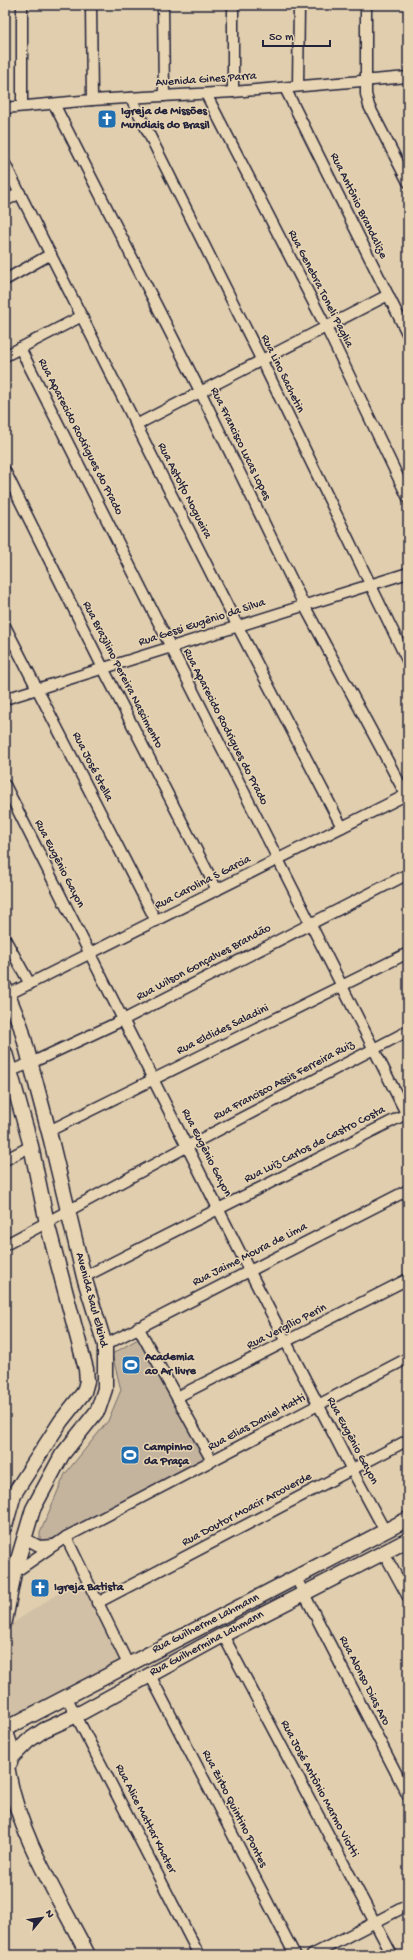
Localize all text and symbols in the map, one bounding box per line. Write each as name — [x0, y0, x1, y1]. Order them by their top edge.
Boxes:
scale bar — [263, 22, 330, 48]
text: 50 m — [269, 31, 294, 45]
street label: Avenida Gines Parra — [155, 69, 257, 91]
place label: Igreja de Missões Mundiais do Brasil — [121, 105, 210, 133]
church icon: Igreja de Missões Mundiais do Brasil — [96, 108, 118, 130]
street label: Rua Antônio Brandalize — [326, 151, 390, 262]
street label: Rua Genebra Toneli Paglia — [284, 228, 356, 350]
street label: Rua Lino Sachetin — [257, 333, 307, 416]
street label: Rua Aparecido Rodrigues do Prado — [34, 357, 126, 517]
street label: Rua Francisco Lucas Lopes — [207, 385, 274, 503]
street label: Rua Astolfo Nogueira — [154, 441, 214, 542]
street label: Rua Gessi Eugênio da Silva — [137, 596, 267, 650]
street label: Rua Brazilino Pereira Nascimento — [79, 599, 165, 751]
street label: Rua Aparecido Rodrigues do Prado — [179, 647, 271, 807]
street label: Rua José Stella — [68, 730, 116, 804]
street label: Rua Eugênio Gayon — [31, 818, 87, 911]
street label: Rua Carolina S Garcia — [153, 853, 254, 913]
street label: Rua Wilson Gonçalves Brandão — [134, 922, 274, 1004]
street label: Rua Elclides Saladini — [175, 1001, 272, 1058]
street label: Rua Francisco Assis Ferreira Ruiz — [211, 1038, 357, 1124]
street label: Rua Luiz Carlos de Castro Costa — [242, 1103, 388, 1187]
street label: Rua Eugênio Gayon — [178, 1107, 234, 1200]
street label: Rua Jaime Moura de Lima — [190, 1220, 310, 1290]
street label: Avenida Saul Elkind — [72, 1251, 111, 1350]
street label: Rua Vergílio Perin — [245, 1301, 329, 1353]
place label: Academia ao Ar livre — [144, 1351, 197, 1379]
sports icon: Academia ao Ar livre — [120, 1354, 142, 1376]
street label: Rua Elias Daniel Hatti — [206, 1391, 309, 1455]
street label: Rua Eugênio Gayon — [323, 1395, 381, 1487]
place label: Campinho da Praça — [143, 1441, 193, 1469]
sports icon: Campinho da Praça — [119, 1444, 141, 1466]
street label: Rua Doutor Moacir Arcoverde — [180, 1469, 315, 1550]
church icon: Igreja Batista — [29, 1577, 51, 1599]
place label: Igreja Batista — [54, 1581, 125, 1595]
street label: Rua Guilherme Lahmann — [150, 1591, 262, 1657]
street label: Rua Guilhermina Lahmann — [148, 1608, 267, 1680]
street label: Rua Alonso Dias Aro — [335, 1634, 393, 1728]
street label: Rua José Antônio Marmo Viotti — [277, 1718, 361, 1860]
street label: Rua Zirbo Quintino Pontes — [198, 1748, 270, 1871]
street label: Rua Alice Mattar Khater — [111, 1762, 179, 1877]
north arrow — [22, 1898, 62, 1938]
text: N — [42, 1908, 56, 1920]

